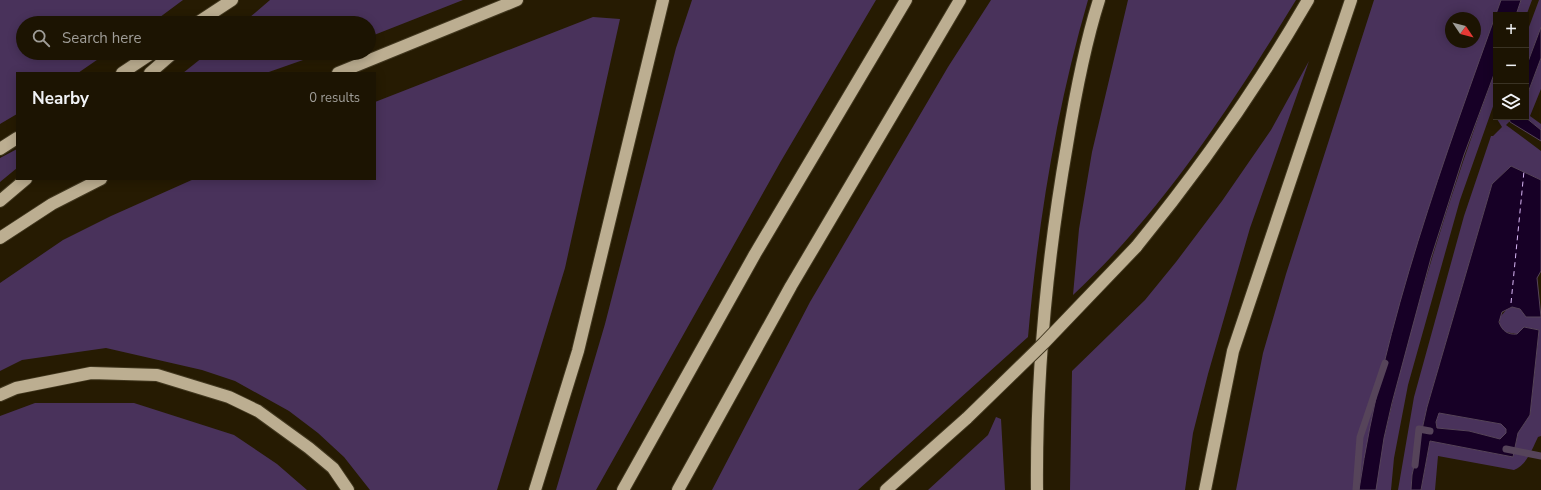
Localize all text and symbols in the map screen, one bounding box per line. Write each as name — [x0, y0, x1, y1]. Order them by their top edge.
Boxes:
north arrow — [1445, 12, 1481, 48]
map controls — [1493, 12, 1529, 120]
button: + — [1493, 12, 1529, 48]
search box — [16, 16, 376, 60]
icon: search — [30, 27, 52, 49]
text: Search here — [62, 28, 142, 48]
button: − — [1493, 48, 1529, 84]
button: layers — [1493, 84, 1529, 120]
text: Nearby — [32, 87, 89, 110]
text: 0 results — [309, 89, 360, 107]

